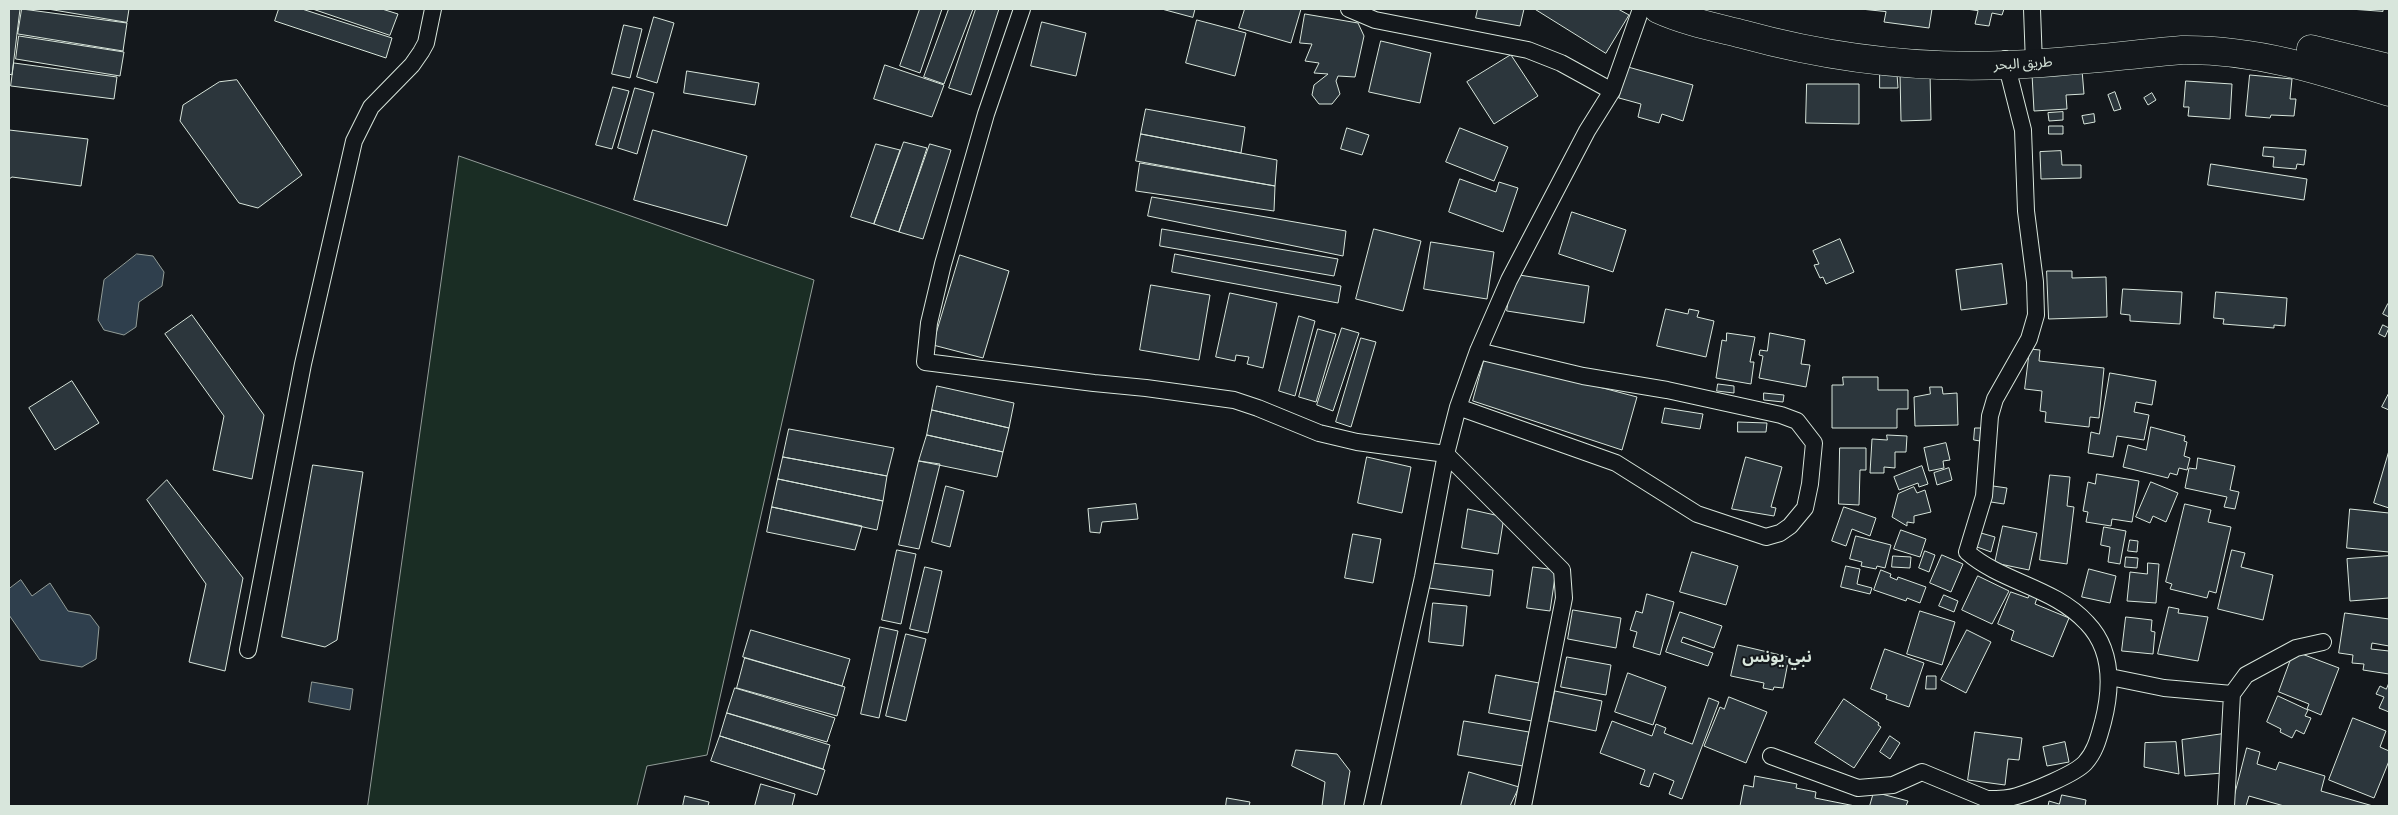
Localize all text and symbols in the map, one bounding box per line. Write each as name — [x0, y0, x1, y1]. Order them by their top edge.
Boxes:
street label: طريق البحر — [1993, 54, 2053, 74]
district label: نبي يونس — [1742, 648, 1812, 668]

